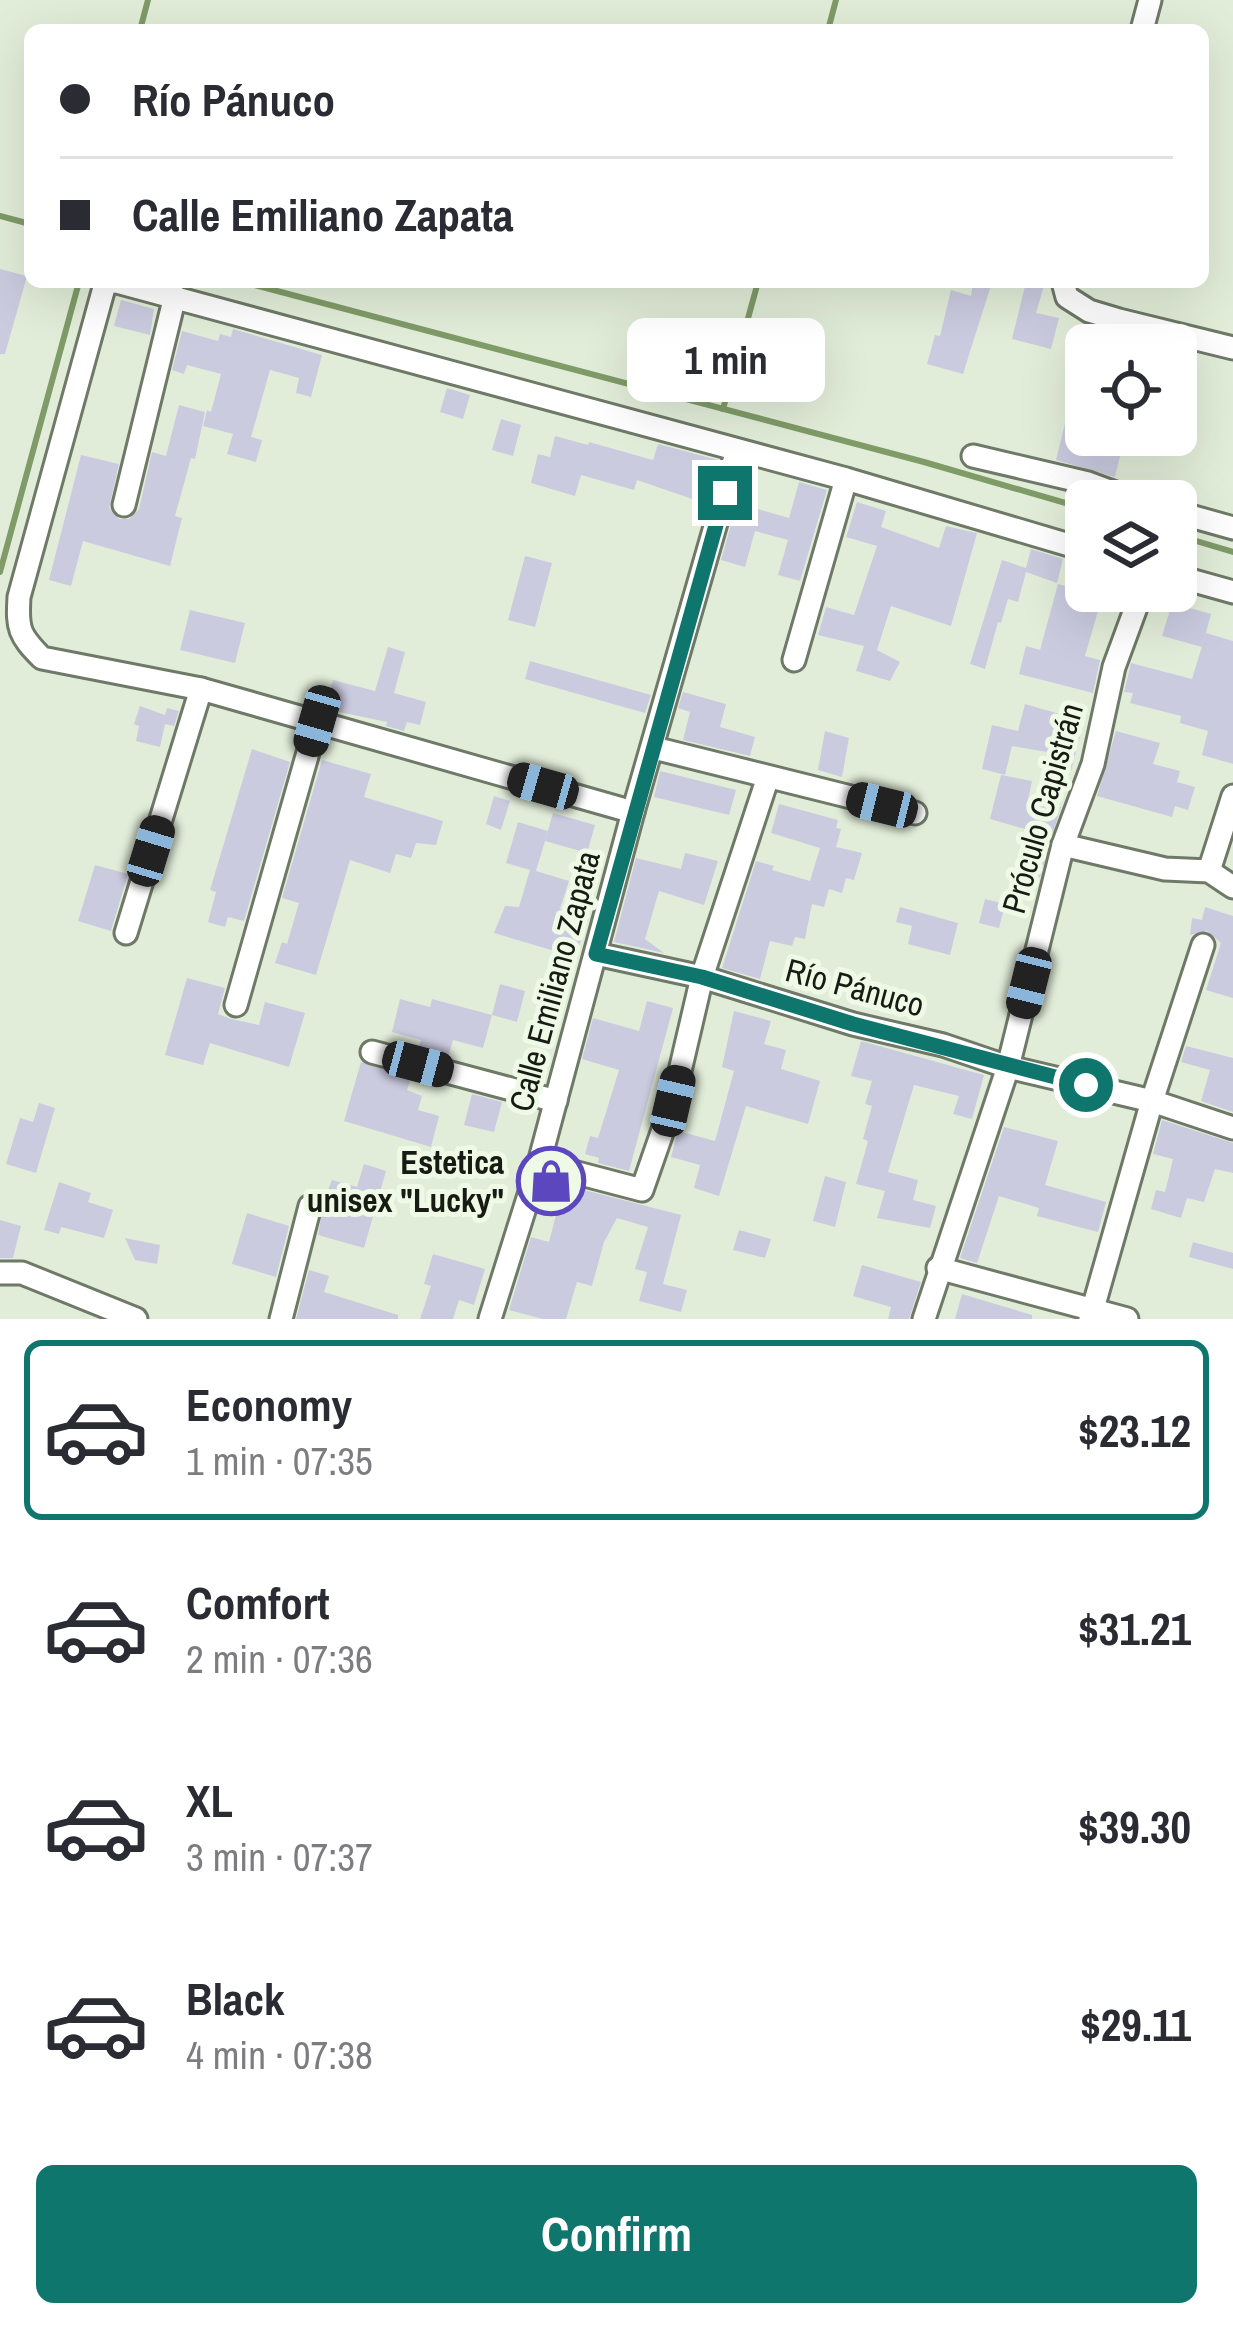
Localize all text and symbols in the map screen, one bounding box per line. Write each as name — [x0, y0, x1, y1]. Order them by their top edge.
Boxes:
text: Río Pánuco — [132, 69, 335, 130]
text: Calle Emiliano Zapata — [132, 184, 513, 245]
callout: 1 min — [626, 319, 824, 403]
map controls — [1065, 324, 1197, 612]
button: locate — [1065, 324, 1197, 456]
text: 1 min — [684, 334, 768, 386]
route end — [698, 466, 752, 520]
button: layers — [1065, 480, 1197, 612]
car — [290, 681, 344, 761]
street label: Próculo Capistrán — [991, 698, 1093, 918]
car — [503, 759, 583, 813]
car — [843, 779, 921, 831]
car — [123, 811, 179, 891]
street label: Calle Emiliano Zapata — [498, 846, 610, 1116]
car — [1003, 944, 1055, 1022]
street label: Río Pánuco — [781, 947, 929, 1027]
car — [379, 1037, 457, 1091]
route start — [1059, 1058, 1113, 1112]
car — [647, 1062, 699, 1140]
place label: Estetica unisex "Lucky" — [307, 1140, 504, 1222]
shop icon: Estetica unisex "Lucky" — [516, 1146, 586, 1216]
text: Economy — [186, 1374, 352, 1435]
icon: car — [42, 1376, 150, 1484]
text: $23.12 — [1078, 1400, 1191, 1461]
text: 1 min · 07:35 — [186, 1435, 373, 1487]
text: Comfort — [186, 1572, 329, 1633]
icon: car — [42, 1574, 150, 1682]
text: $31.21 — [1078, 1598, 1191, 1659]
text: 2 min · 07:36 — [186, 1633, 373, 1685]
text: XL — [186, 1770, 233, 1831]
icon: car — [42, 1772, 150, 1880]
text: $39.30 — [1078, 1796, 1191, 1857]
text: 3 min · 07:37 — [186, 1831, 373, 1883]
text: Black — [186, 1968, 284, 2029]
icon: car — [42, 1970, 150, 2078]
text: $29.11 — [1080, 1994, 1191, 2055]
text: 4 min · 07:38 — [186, 2029, 373, 2081]
button: Confirm — [36, 2165, 1197, 2303]

